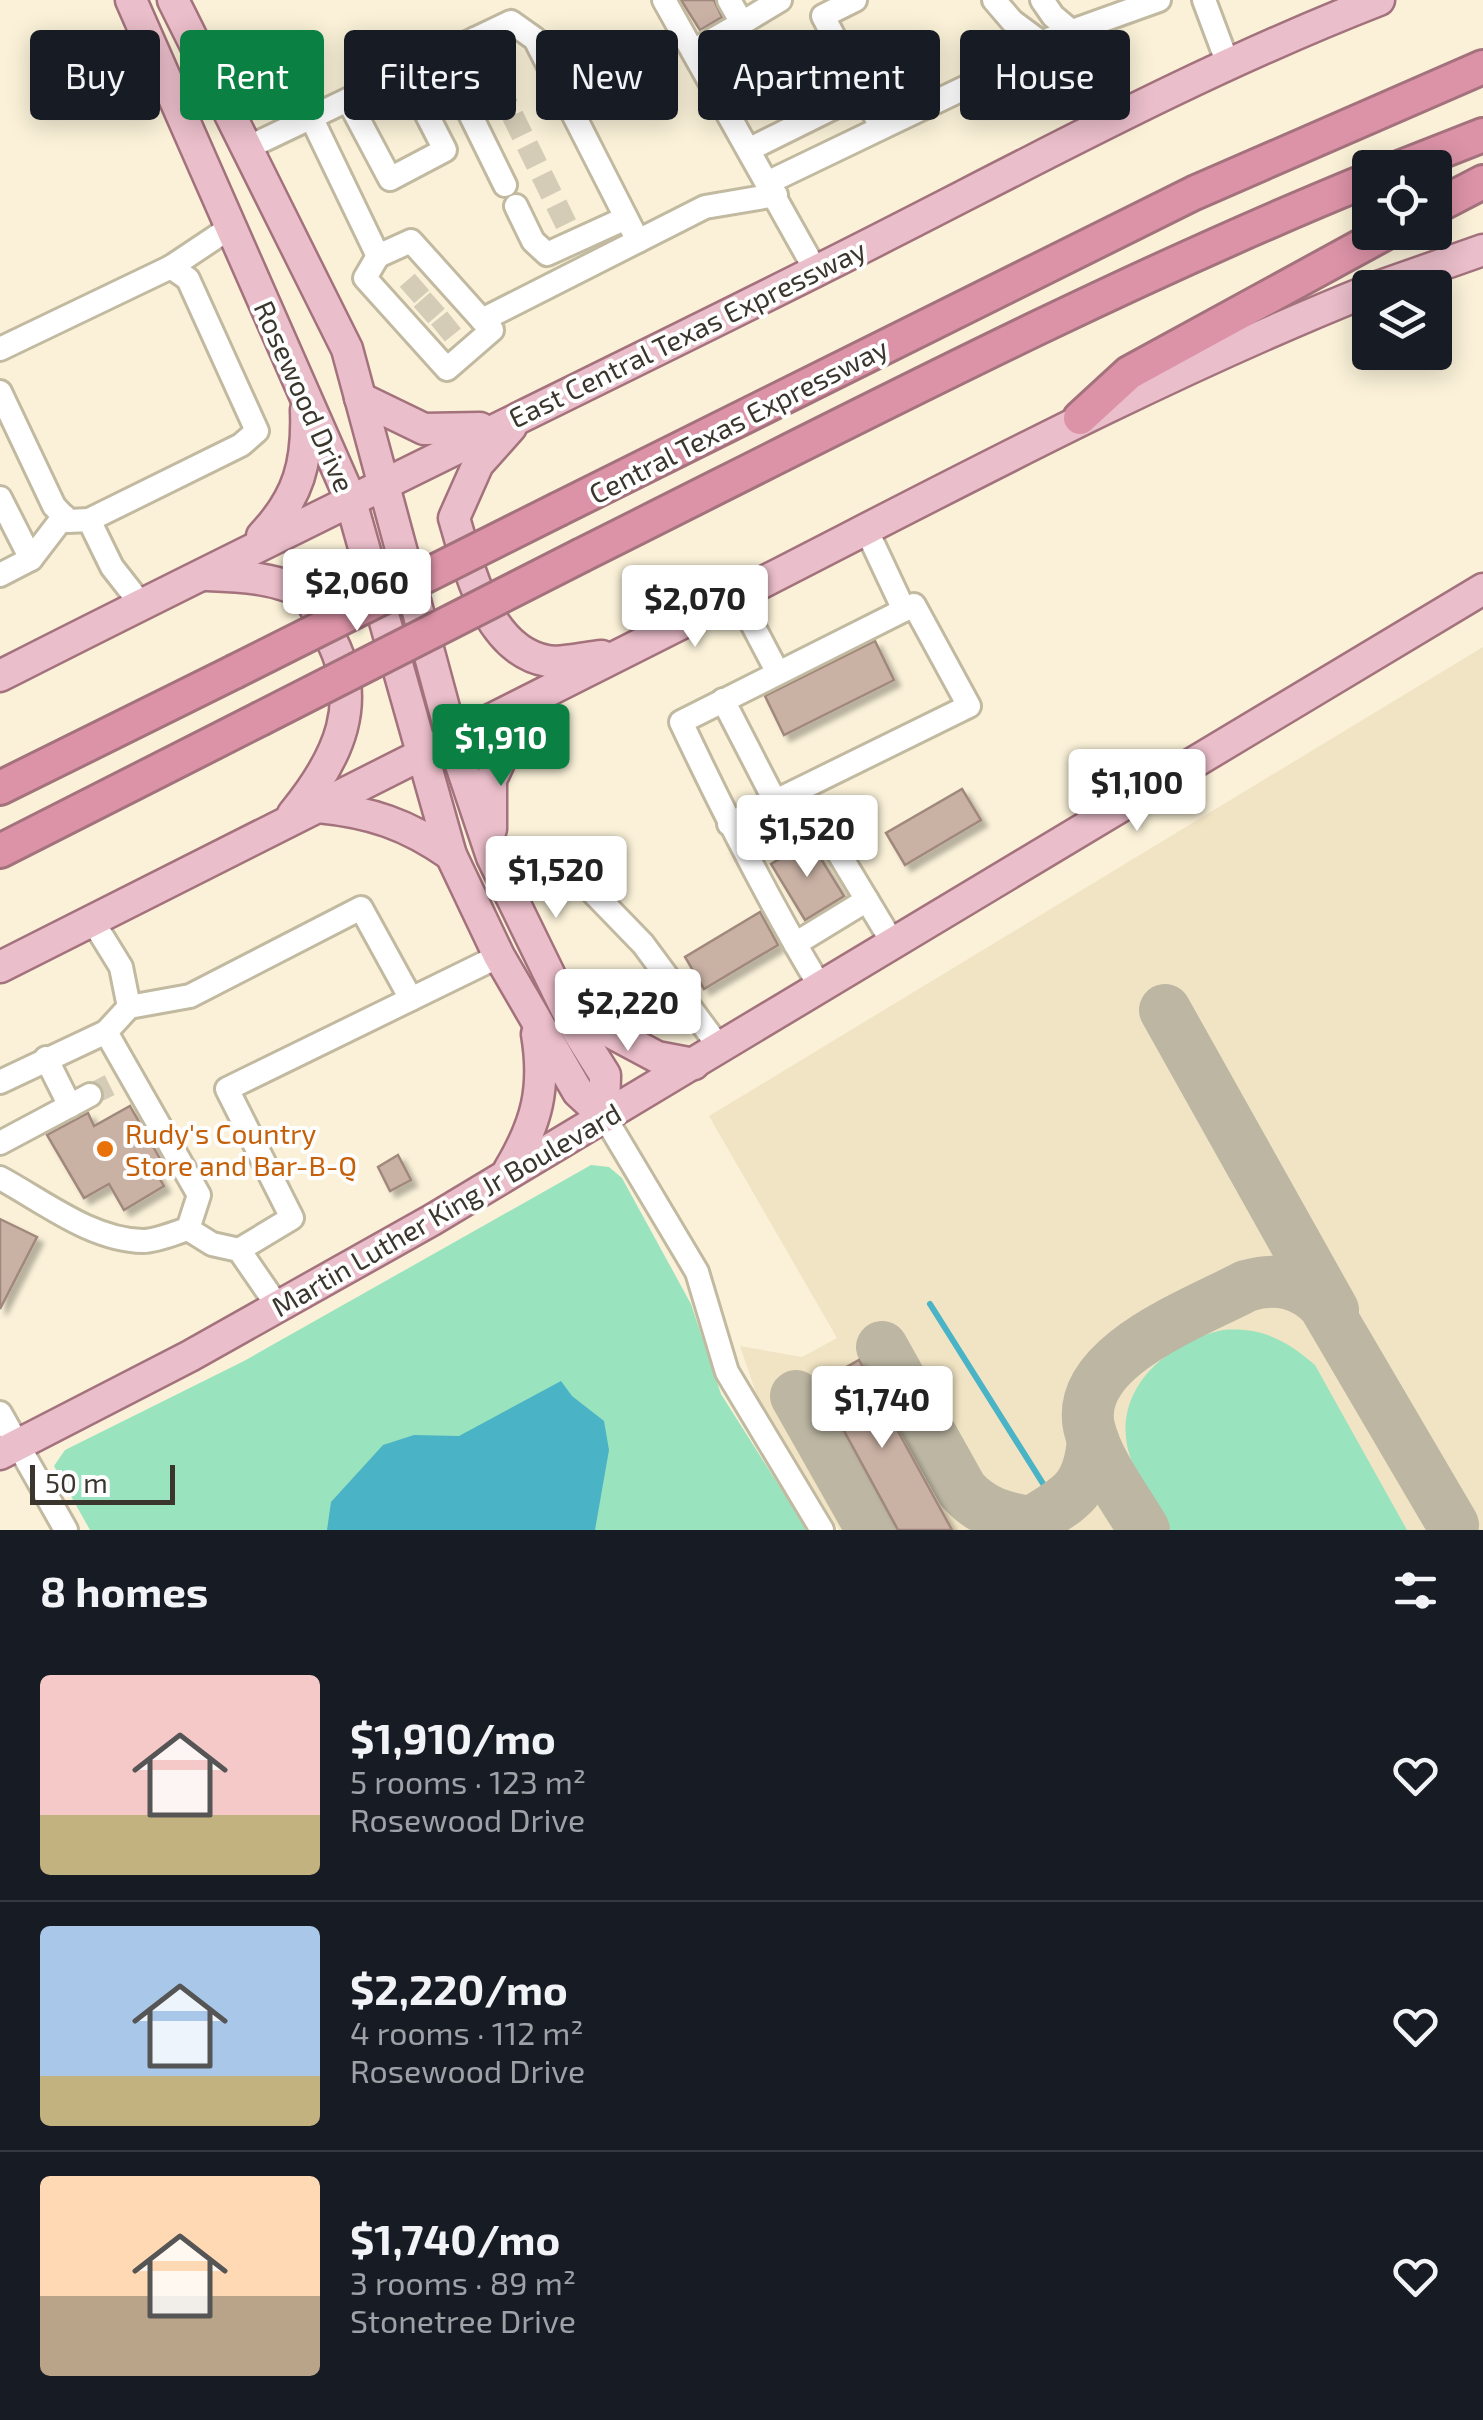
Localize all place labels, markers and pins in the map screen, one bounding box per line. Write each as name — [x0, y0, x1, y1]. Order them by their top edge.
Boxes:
pin: $2,060 — [276, 549, 438, 634]
pin: $2,070 — [614, 565, 776, 650]
pin: $1,910 — [420, 704, 582, 789]
pin: $1,100 — [1056, 749, 1218, 834]
pin: $1,520 — [726, 795, 888, 880]
pin: $1,520 — [475, 836, 637, 921]
pin: $2,220 — [547, 969, 709, 1054]
place label: Rudy's Country Store and Bar-B-Q — [125, 1116, 357, 1182]
marker: Rudy's Country Store and Bar-B-Q — [94, 1138, 116, 1160]
pin: $1,740 — [801, 1366, 963, 1451]

